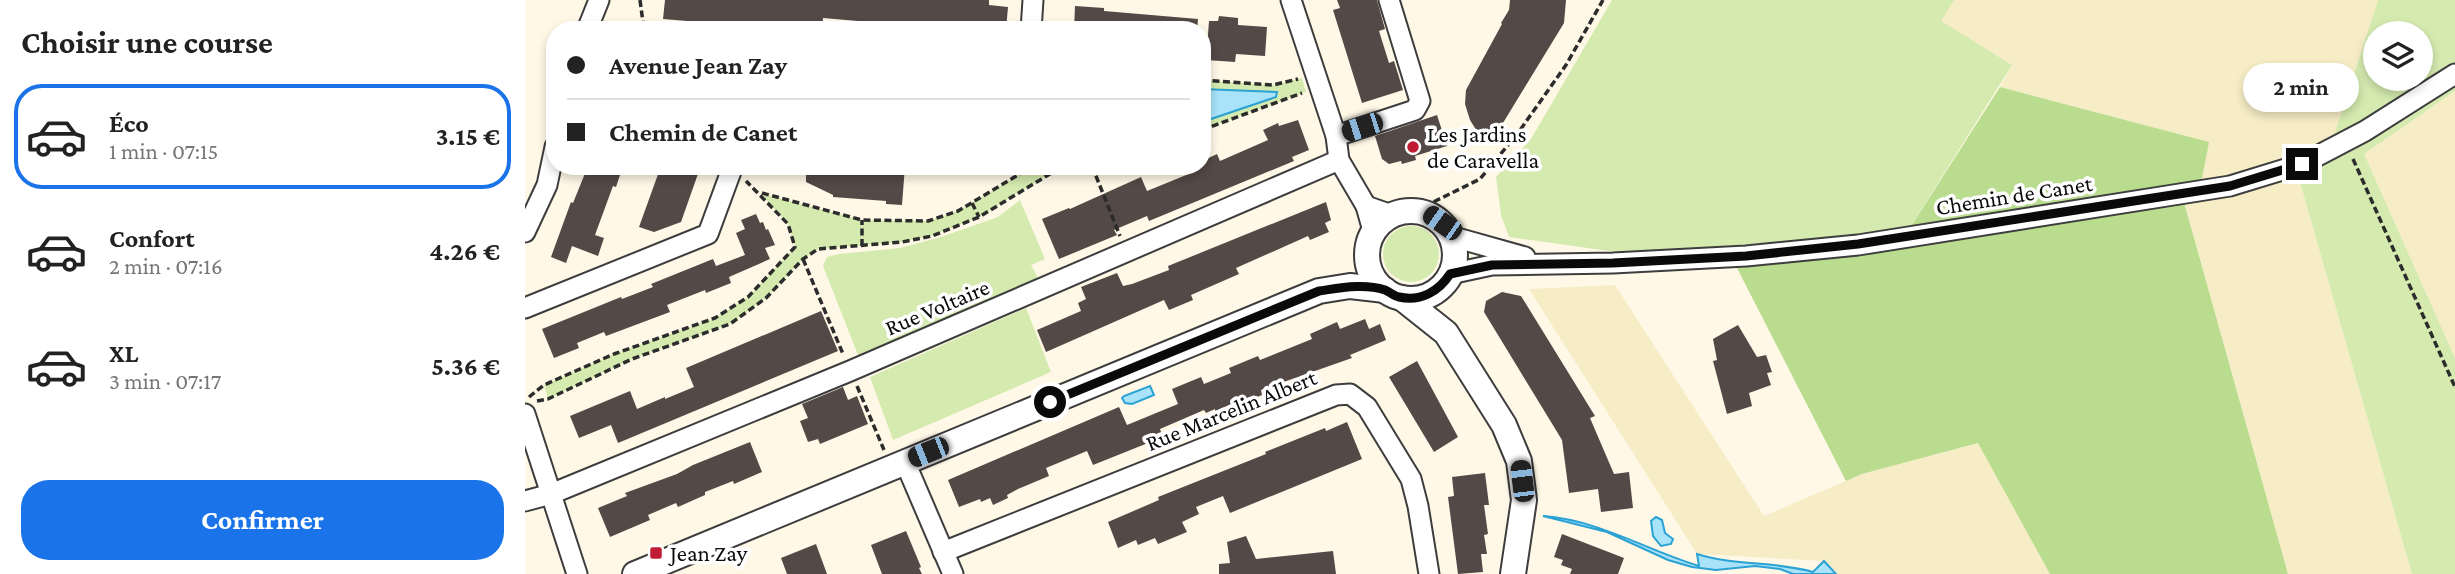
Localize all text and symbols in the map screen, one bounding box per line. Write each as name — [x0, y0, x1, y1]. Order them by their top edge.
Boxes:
map controls — [2363, 21, 2433, 91]
button: layers — [2363, 21, 2433, 91]
text: Choisir une course — [21, 24, 273, 60]
text: Avenue Jean Zay — [609, 51, 787, 80]
callout: 2 min — [2244, 62, 2360, 111]
text: 2 min — [2273, 74, 2329, 100]
icon: car — [25, 105, 88, 168]
text: Éco — [109, 109, 149, 138]
car — [1339, 111, 1386, 143]
text: Chemin de Canet — [609, 118, 797, 147]
place label: Les Jardins de Caravella — [1427, 121, 1539, 173]
text: 3.15 € — [436, 122, 500, 151]
text: 1 min · 07:15 — [109, 138, 218, 164]
marker: Les Jardins de Caravella — [1405, 139, 1421, 155]
route end — [2286, 148, 2318, 180]
street label: Chemin de Canet — [1934, 170, 2094, 220]
car — [1419, 202, 1466, 244]
icon: car — [25, 220, 88, 283]
text: Confort — [109, 224, 195, 253]
text: 4.26 € — [429, 237, 500, 266]
text: 2 min · 07:16 — [109, 253, 223, 279]
street label: Rue Voltaire — [881, 273, 993, 341]
icon: car — [25, 335, 88, 398]
text: XL — [109, 339, 138, 368]
text: 5.36 € — [431, 352, 500, 381]
street label: Rue Marcelin Albert — [1142, 364, 1320, 456]
text: 3 min · 07:17 — [109, 368, 221, 394]
route start — [1034, 386, 1066, 418]
car — [905, 434, 952, 470]
car — [1510, 459, 1535, 503]
button: Confirmer — [21, 480, 504, 560]
place label: Jean Zay — [668, 540, 748, 566]
marker: Jean Zay — [648, 545, 664, 561]

